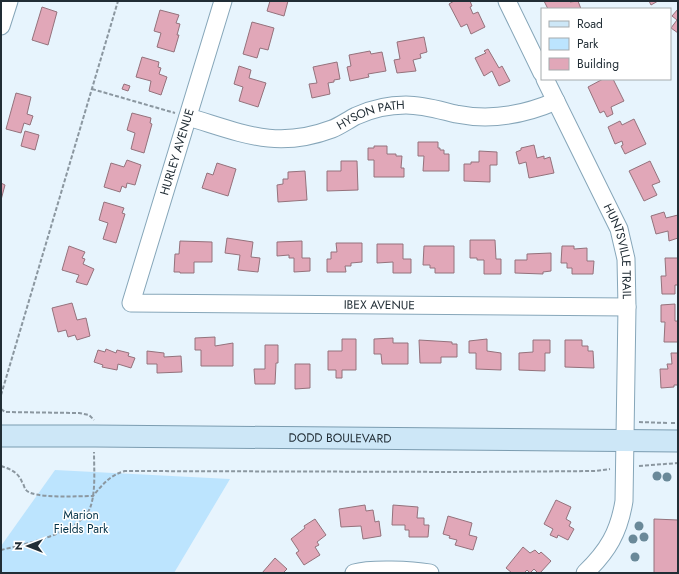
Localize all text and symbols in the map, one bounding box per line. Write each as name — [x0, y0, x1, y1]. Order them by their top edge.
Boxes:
legend — [541, 8, 671, 80]
text: Road — [577, 15, 603, 33]
text: Park — [577, 35, 599, 53]
text: Building — [577, 55, 619, 73]
street label: HYSON PATH — [333, 96, 405, 134]
street label: HURLEY AVENUE — [155, 106, 199, 198]
street label: HUNTSVILLE TRAIL — [599, 201, 636, 300]
street label: IBEX AVENUE — [344, 296, 415, 314]
street label: DODD BOULEVARD — [288, 429, 392, 448]
park label: Marion Fields Park — [54, 506, 109, 538]
north arrow — [8, 526, 48, 566]
text: N — [10, 542, 26, 550]

